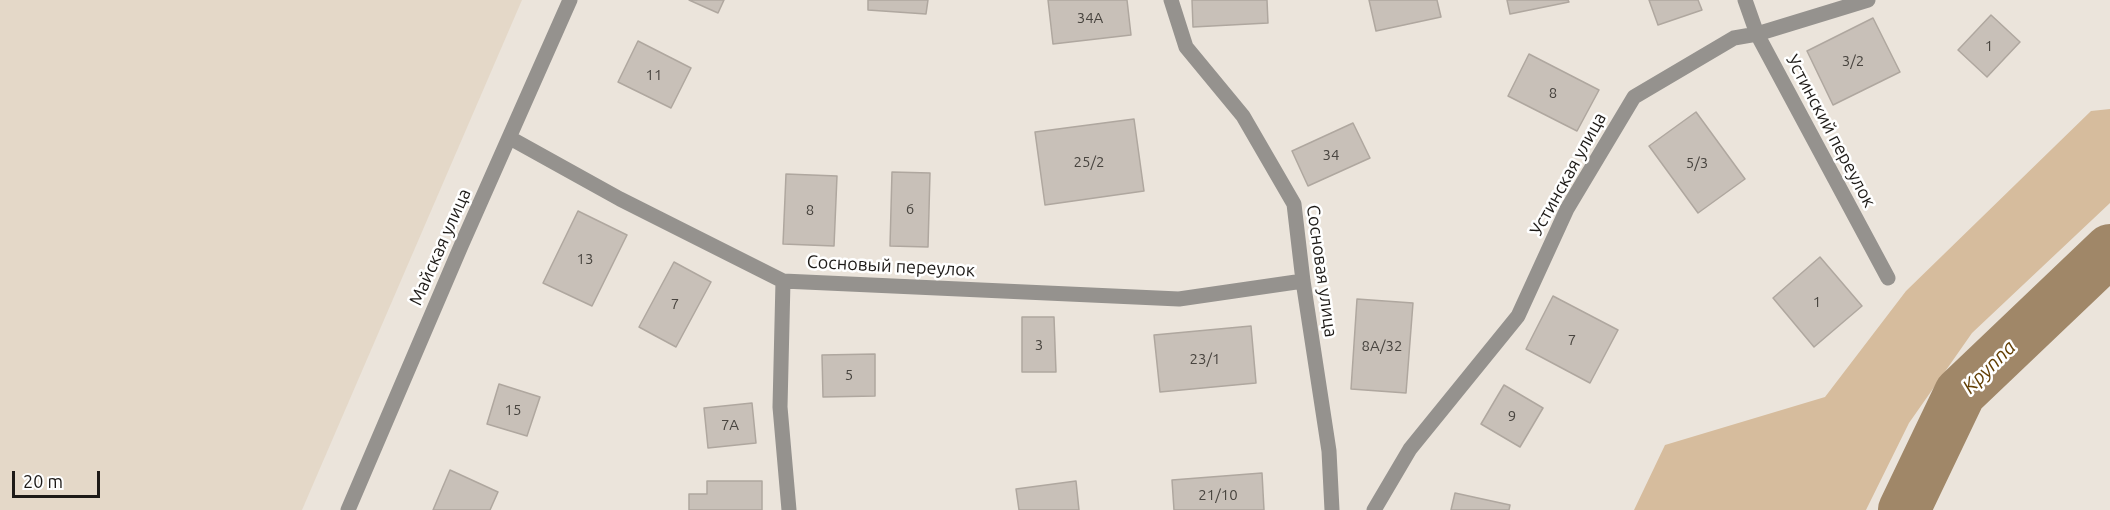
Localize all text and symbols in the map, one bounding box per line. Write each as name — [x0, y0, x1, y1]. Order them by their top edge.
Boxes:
house number: 34А — [1077, 9, 1103, 27]
house number: 1 — [1985, 37, 1993, 55]
street label: Устинский переулок — [1782, 51, 1880, 211]
house number: 3/2 — [1842, 52, 1864, 70]
house number: 11 — [646, 66, 662, 84]
house number: 8 — [1549, 84, 1557, 102]
street label: Устинская улица — [1525, 109, 1611, 239]
house number: 34 — [1323, 146, 1339, 164]
house number: 25/2 — [1074, 153, 1104, 171]
house number: 5/3 — [1686, 154, 1708, 172]
street label: Майская улица — [405, 185, 475, 309]
house number: 6 — [906, 200, 914, 218]
house number: 8 — [806, 201, 814, 219]
street label: Сосновая улица — [1302, 204, 1342, 338]
house number: 13 — [577, 250, 593, 268]
street label: Сосновый переулок — [806, 251, 976, 281]
house number: 1 — [1813, 293, 1821, 311]
house number: 7 — [671, 295, 679, 313]
house number: 7 — [1568, 331, 1576, 349]
water label: Круппа — [1957, 335, 2021, 399]
house number: 3 — [1035, 336, 1043, 354]
house number: 8А/32 — [1362, 337, 1402, 355]
house number: 23/1 — [1190, 350, 1220, 368]
house number: 5 — [845, 366, 853, 384]
house number: 15 — [505, 401, 521, 419]
house number: 9 — [1508, 407, 1516, 425]
house number: 7А — [721, 416, 739, 434]
scale bar — [15, 459, 104, 497]
text: 20 m — [23, 471, 63, 491]
house number: 21/10 — [1198, 486, 1238, 504]

